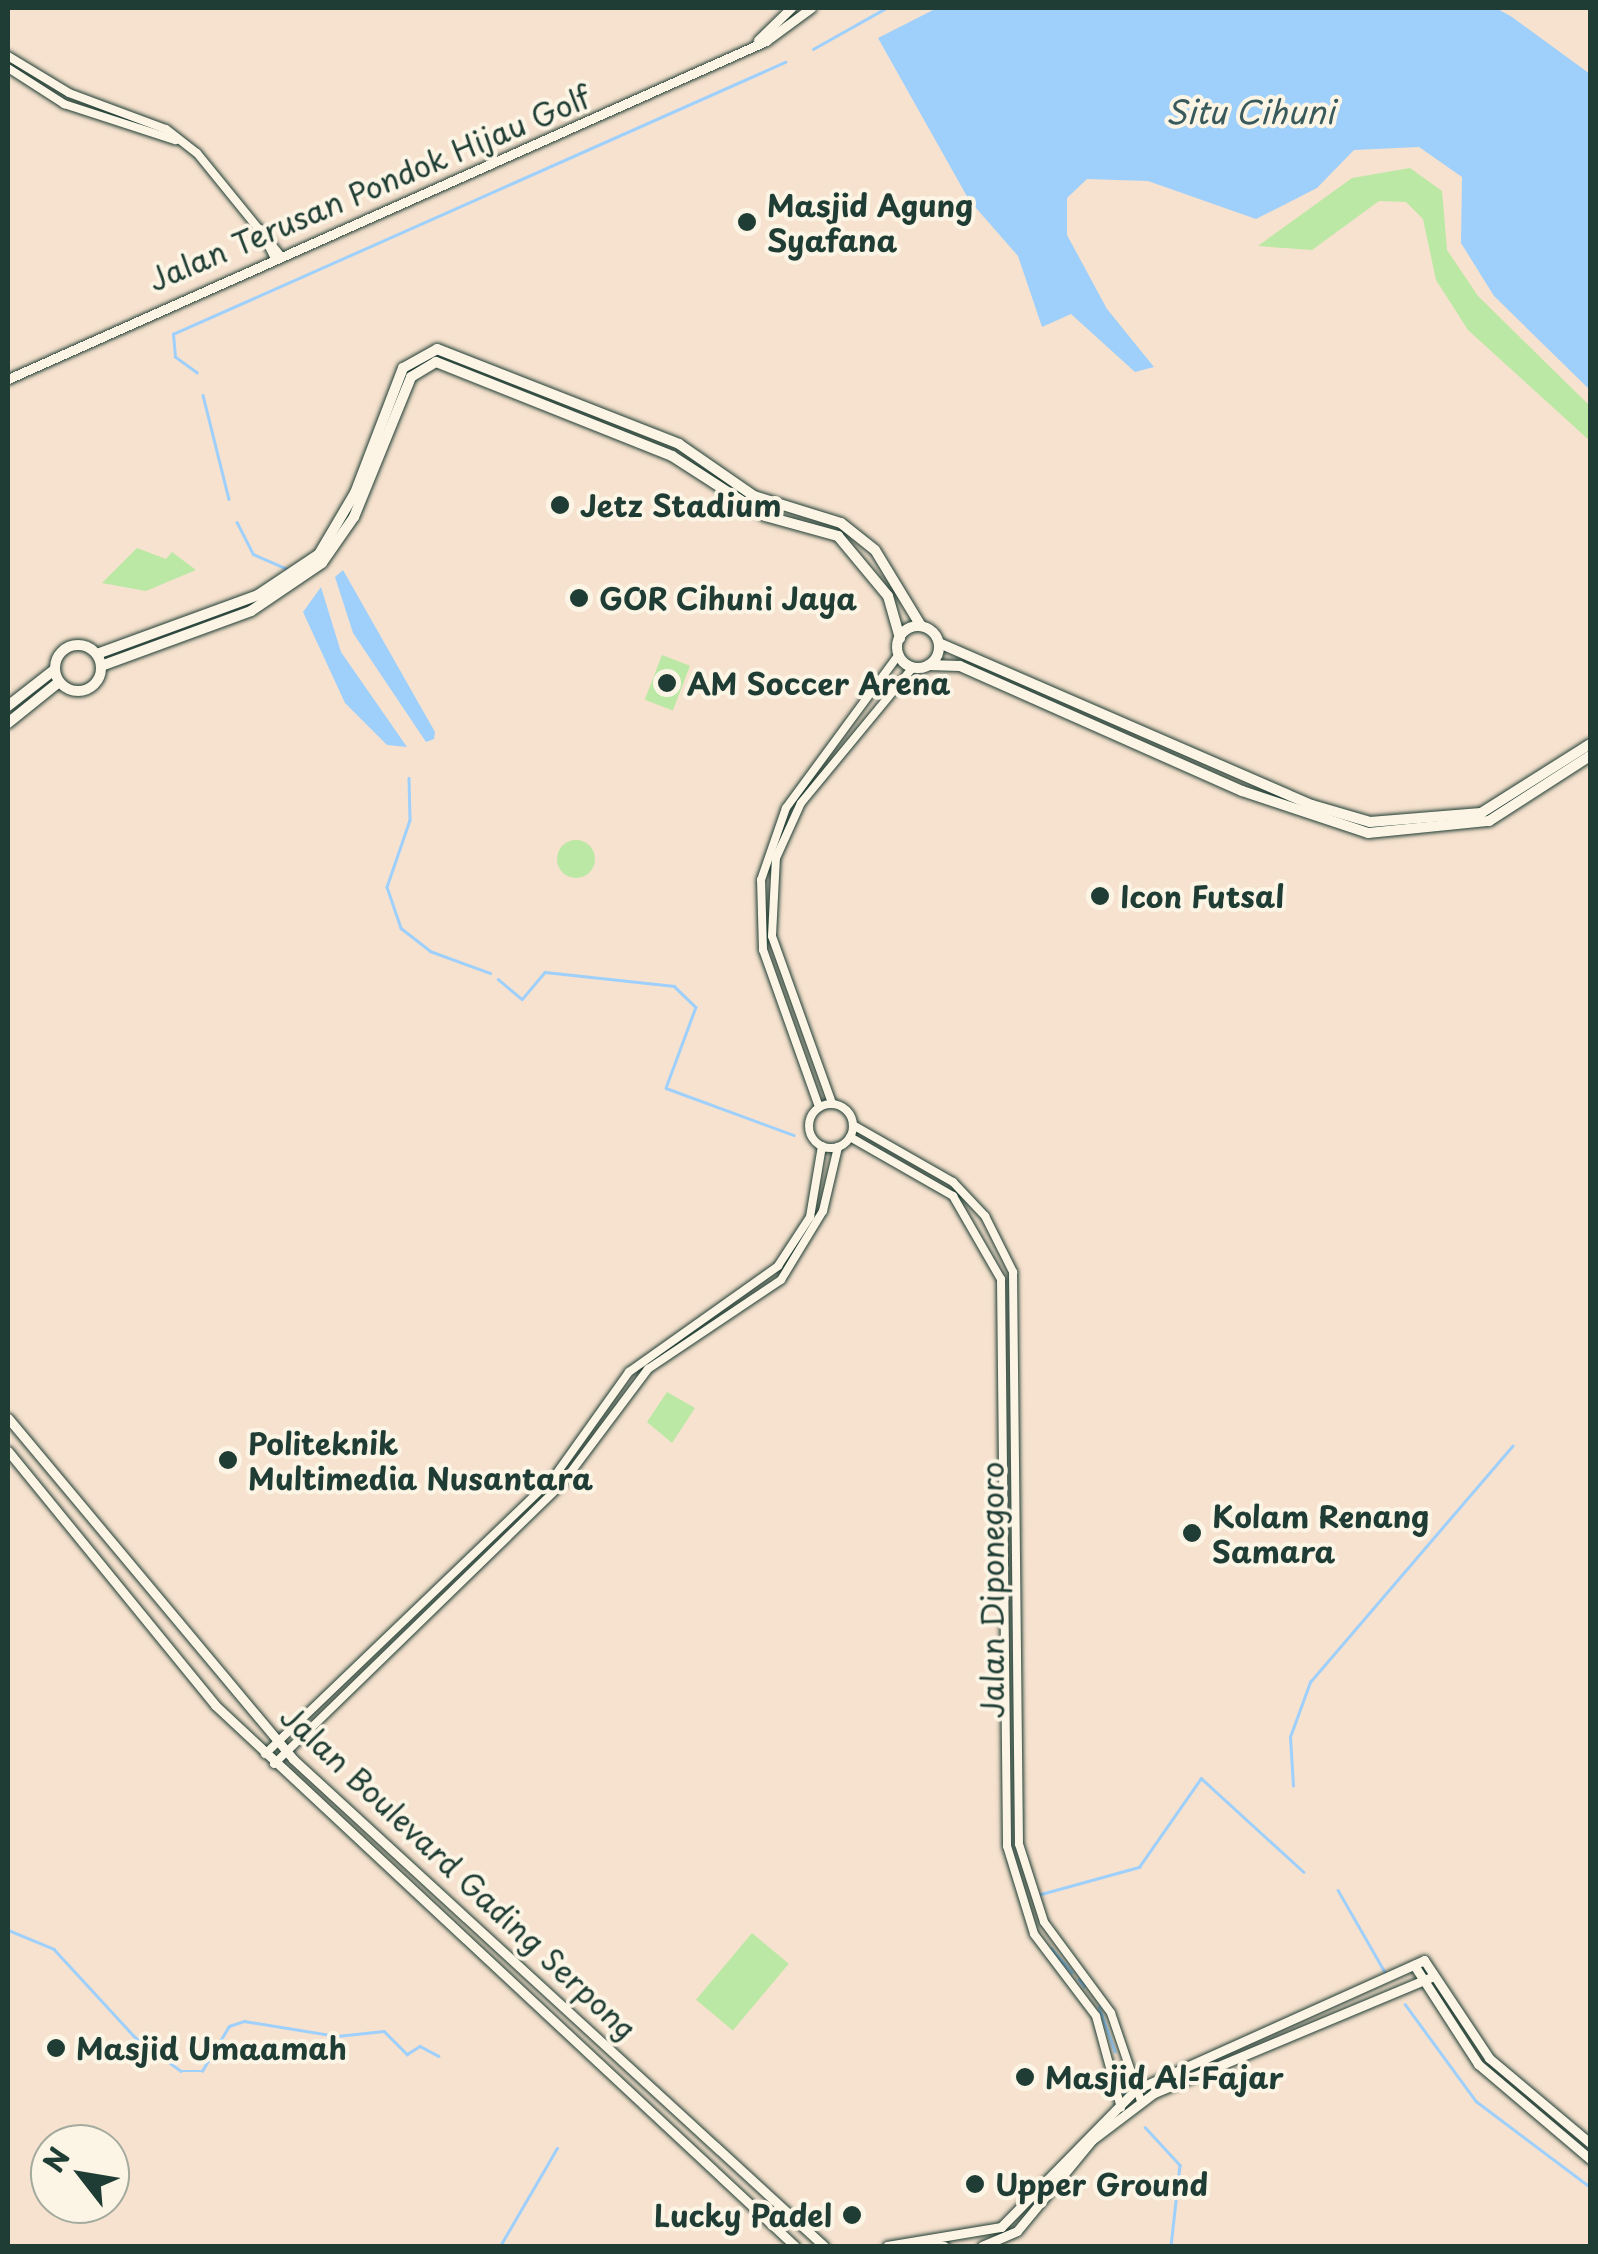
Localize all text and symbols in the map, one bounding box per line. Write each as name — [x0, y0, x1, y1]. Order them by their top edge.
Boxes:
street label: Jalan Terusan Pondok Hijau Golf — [141, 78, 597, 298]
water label: Situ Cihuni — [1164, 92, 1336, 130]
place label: Masjid Agung Syafana — [767, 187, 974, 258]
marker: Masjid Agung Syafana — [736, 211, 758, 233]
place label: Jetz Stadium — [580, 487, 783, 523]
marker: Jetz Stadium — [549, 494, 571, 516]
place label: GOR Cihuni Jaya — [599, 580, 859, 616]
marker: GOR Cihuni Jaya — [568, 587, 590, 609]
place label: AM Soccer Arena — [687, 665, 952, 701]
marker: AM Soccer Arena — [656, 672, 678, 694]
place label: Icon Futsal — [1120, 878, 1286, 914]
marker: Icon Futsal — [1089, 885, 1111, 907]
place label: Politeknik Multimedia Nusantara — [248, 1425, 593, 1496]
marker: Politeknik Multimedia Nusantara — [217, 1449, 239, 1471]
street label: Jalan Diponegoro — [974, 1462, 1010, 1718]
place label: Kolam Renang Samara — [1212, 1498, 1430, 1568]
marker: Kolam Renang Samara — [1181, 1522, 1203, 1544]
street label: Jalan Boulevard Gading Serpong — [273, 1697, 645, 2047]
place label: Masjid Umaamah — [76, 2030, 346, 2066]
marker: Masjid Umaamah — [45, 2037, 67, 2059]
place label: Masjid Al-Fajar — [1045, 2059, 1285, 2095]
marker: Masjid Al-Fajar — [1014, 2066, 1036, 2088]
north arrow — [30, 2124, 130, 2224]
text: N — [31, 2139, 80, 2180]
place label: Upper Ground — [995, 2166, 1208, 2202]
marker: Upper Ground — [964, 2173, 986, 2195]
place label: Lucky Padel — [652, 2197, 832, 2233]
marker: Lucky Padel — [841, 2204, 863, 2226]

